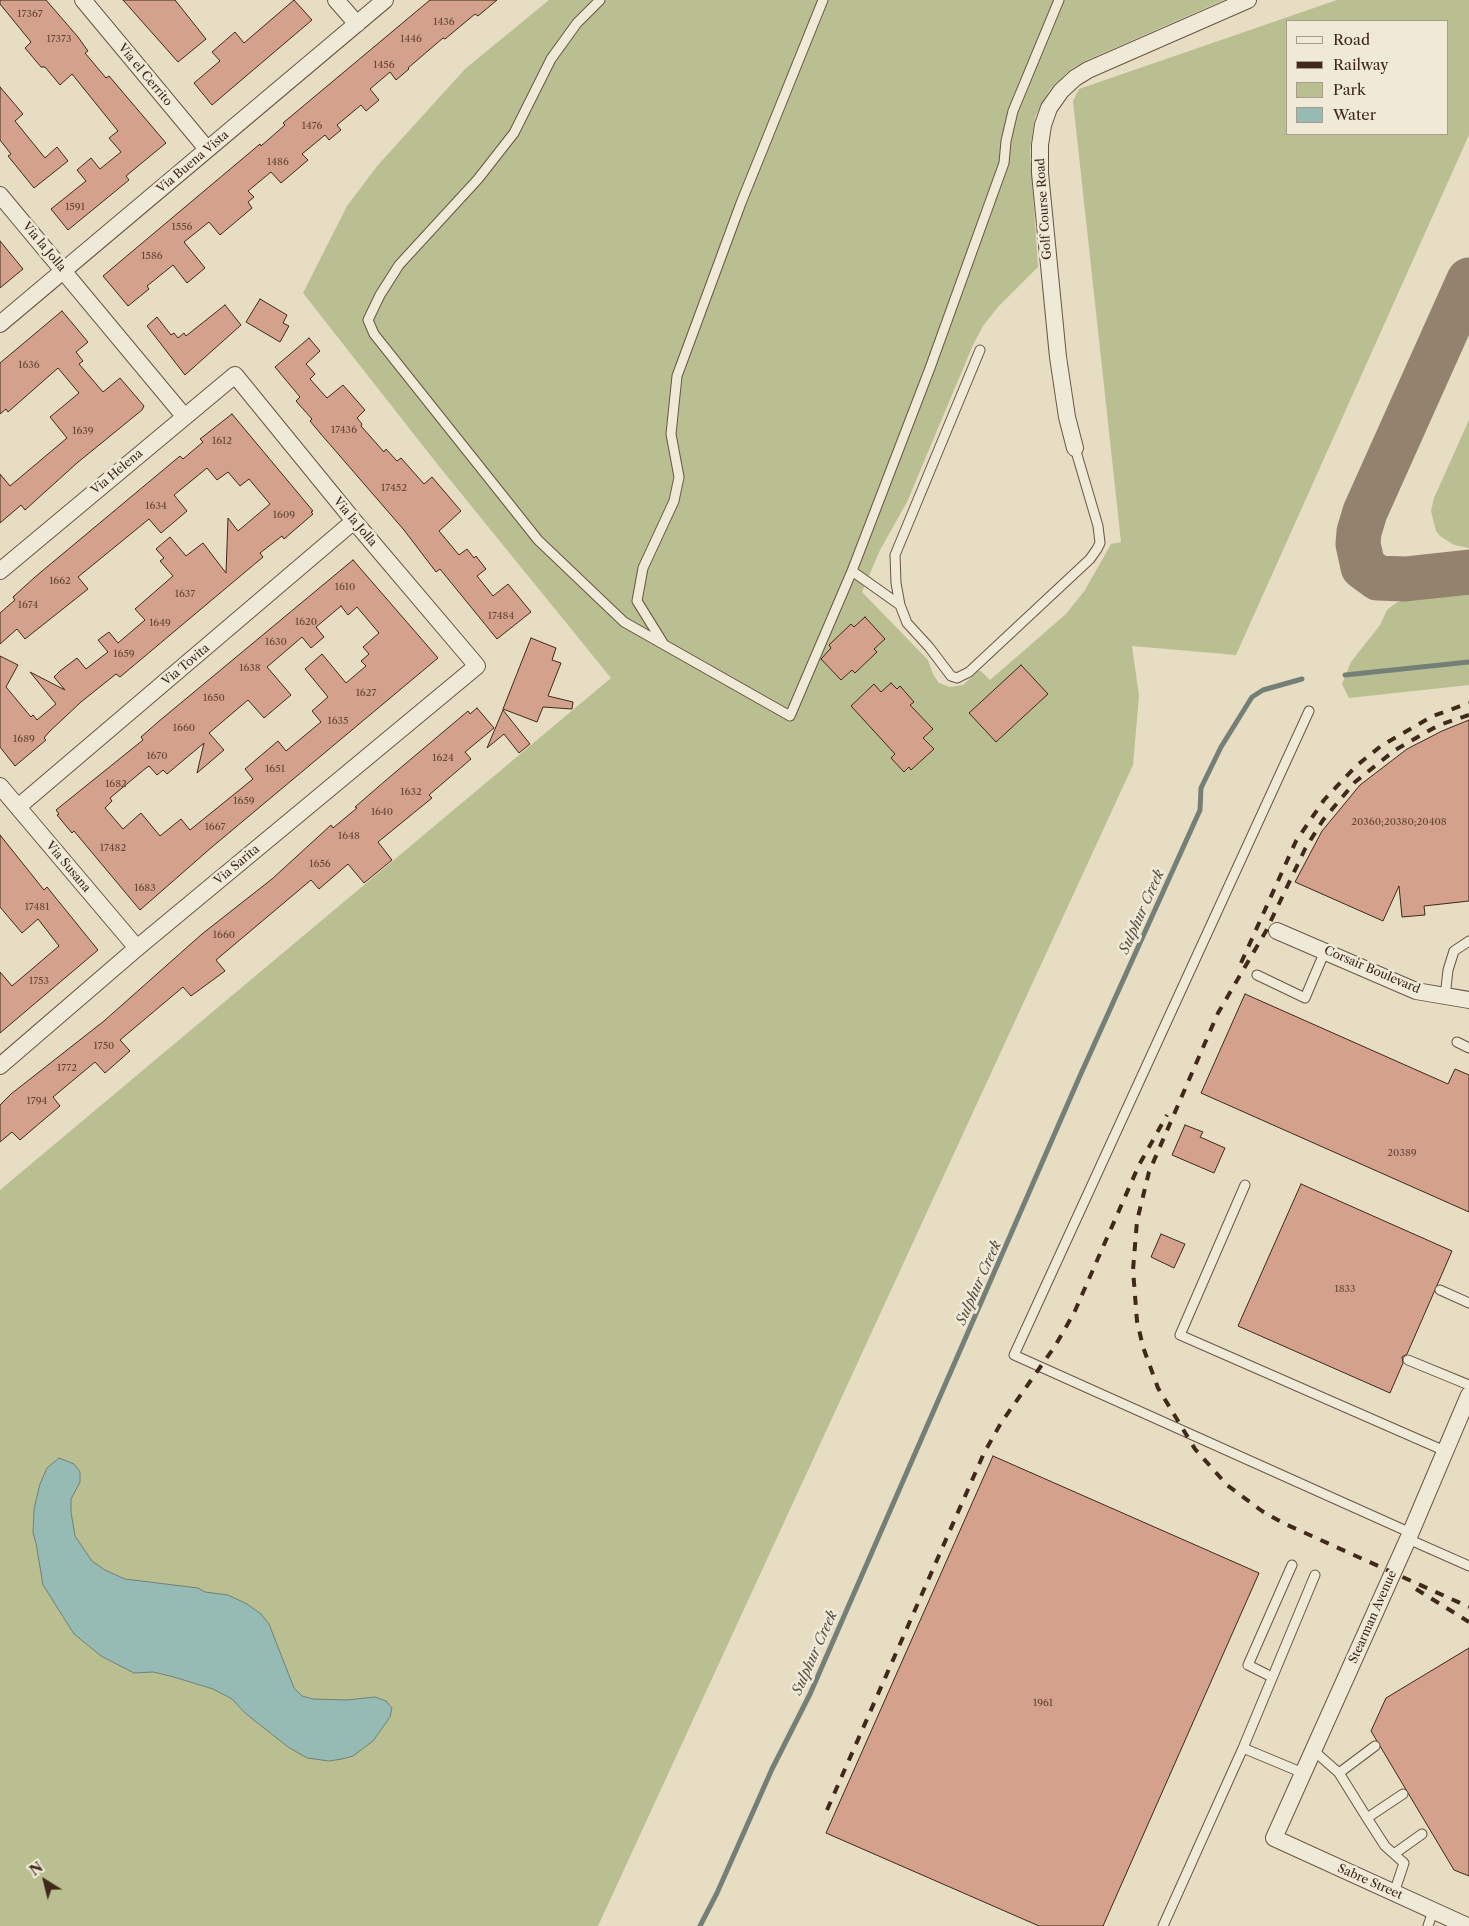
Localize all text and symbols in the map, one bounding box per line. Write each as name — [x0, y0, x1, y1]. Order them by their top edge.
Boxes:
house number: 17367 — [17, 8, 43, 20]
house number: 1436 — [433, 16, 455, 28]
legend — [1286, 20, 1449, 135]
text: Road — [1333, 30, 1370, 49]
house number: 17373 — [46, 33, 72, 45]
house number: 1446 — [400, 33, 422, 45]
street label: Via el Cerrito — [115, 41, 175, 109]
text: Railway — [1333, 55, 1389, 74]
house number: 1456 — [373, 59, 395, 71]
text: Park — [1333, 80, 1366, 99]
text: Water — [1333, 105, 1376, 124]
house number: 1476 — [302, 120, 322, 132]
street label: Via Buena Vista — [154, 128, 232, 196]
house number: 1486 — [267, 156, 289, 168]
street label: Golf Course Road — [1033, 158, 1055, 260]
house number: 1591 — [65, 201, 85, 213]
street label: Via la Jolla — [19, 219, 69, 275]
house number: 1556 — [172, 221, 192, 233]
house number: 1586 — [141, 250, 163, 262]
house number: 1636 — [18, 359, 40, 371]
house number: 17436 — [331, 424, 357, 436]
house number: 1639 — [72, 425, 94, 437]
house number: 1612 — [212, 435, 232, 447]
street label: Via Helena — [88, 446, 146, 498]
house number: 17452 — [381, 482, 407, 494]
street label: Via la Jolla — [330, 494, 380, 550]
house number: 1634 — [145, 500, 167, 512]
house number: 1609 — [273, 509, 295, 521]
house number: 1662 — [49, 575, 71, 587]
house number: 1610 — [335, 581, 355, 593]
house number: 1637 — [175, 588, 195, 600]
house number: 1674 — [18, 599, 38, 611]
house number: 17484 — [488, 610, 514, 622]
house number: 1620 — [295, 616, 317, 628]
house number: 1649 — [149, 617, 171, 629]
house number: 1630 — [265, 636, 287, 648]
street label: Via Tovita — [159, 641, 213, 689]
house number: 1659 — [113, 648, 135, 660]
house number: 1638 — [239, 662, 261, 674]
house number: 1627 — [356, 687, 376, 699]
house number: 1650 — [203, 692, 225, 704]
house number: 1635 — [328, 715, 348, 727]
house number: 1660 — [173, 722, 195, 734]
house number: 1689 — [13, 733, 35, 745]
house number: 1670 — [146, 750, 168, 762]
house number: 1624 — [432, 752, 454, 764]
house number: 1651 — [265, 763, 285, 775]
house number: 1682 — [105, 778, 127, 790]
house number: 1632 — [400, 786, 422, 798]
house number: 1659 — [233, 795, 255, 807]
house number: 1640 — [371, 806, 393, 818]
house number: 20360;20380;20408 — [1351, 816, 1447, 828]
house number: 1667 — [205, 821, 225, 833]
house number: 1648 — [338, 830, 360, 842]
street label: Via Susana — [43, 839, 93, 895]
house number: 17482 — [100, 842, 126, 854]
street label: Via Sarita — [211, 842, 263, 888]
house number: 1656 — [309, 858, 331, 870]
water label: Sulphur Creek — [1116, 867, 1168, 957]
house number: 1683 — [134, 882, 156, 894]
house number: 17481 — [25, 901, 49, 913]
house number: 1660 — [213, 929, 235, 941]
street label: Corsair Boulevard — [1322, 943, 1422, 997]
house number: 1753 — [29, 975, 49, 987]
house number: 1750 — [94, 1040, 114, 1052]
house number: 1772 — [57, 1062, 77, 1074]
house number: 1794 — [27, 1095, 47, 1107]
house number: 20389 — [1387, 1147, 1417, 1159]
water label: Sulphur Creek — [953, 1238, 1005, 1328]
house number: 1833 — [1334, 1283, 1356, 1295]
street label: Stearman Avenue — [1346, 1568, 1400, 1666]
water label: Sulphur Creek — [789, 1608, 841, 1698]
house number: 1961 — [1033, 1697, 1053, 1709]
north arrow — [20, 1856, 70, 1906]
text: N — [26, 1858, 46, 1880]
street label: Sabre Street — [1335, 1861, 1405, 1903]

